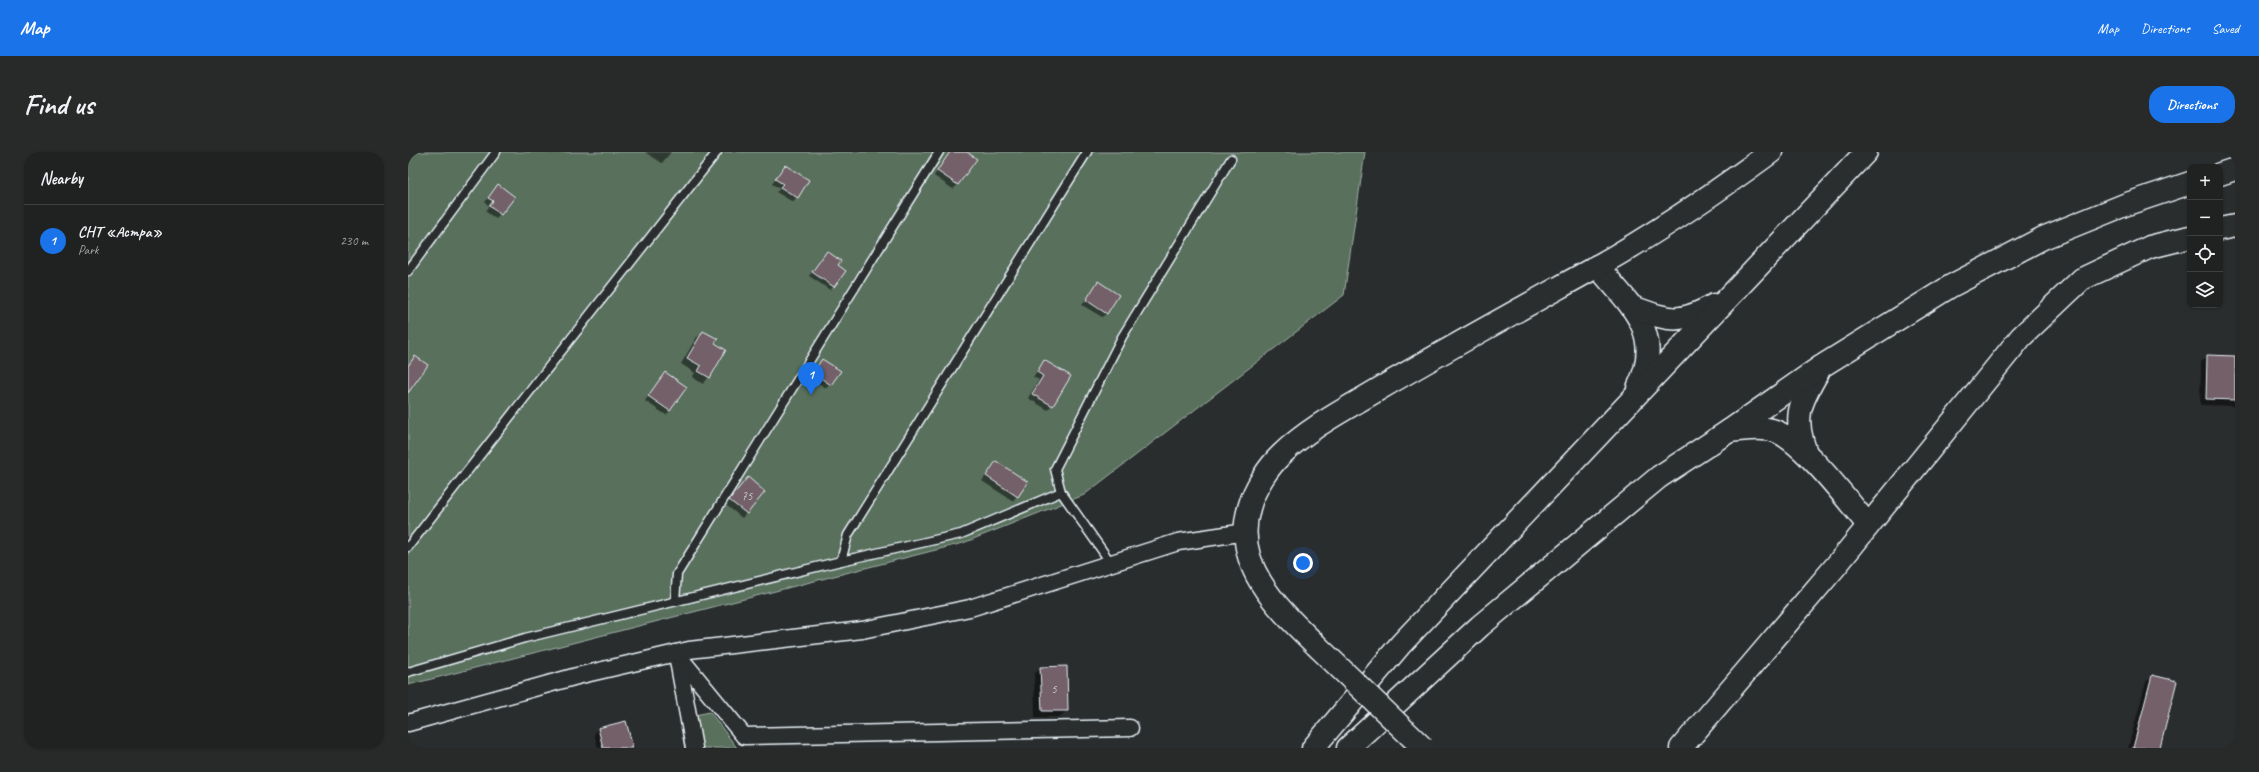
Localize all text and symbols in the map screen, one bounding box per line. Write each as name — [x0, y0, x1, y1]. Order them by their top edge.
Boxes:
text: Map — [20, 16, 50, 40]
text: Map — [2098, 20, 2119, 37]
text: Directions — [2141, 20, 2190, 37]
text: Saved — [2212, 20, 2239, 37]
button: Directions — [2149, 86, 2235, 123]
text: Find us — [24, 87, 94, 122]
map controls — [2187, 164, 2223, 308]
button: + — [2187, 164, 2223, 200]
text: Nearby — [40, 168, 83, 189]
button: − — [2187, 200, 2223, 236]
text: СНТ «Астра» — [78, 223, 162, 242]
text: 1 — [50, 233, 56, 249]
text: 230 m — [340, 233, 368, 249]
button: locate — [2187, 236, 2223, 272]
text: Park — [78, 242, 99, 258]
button: layers — [2187, 272, 2223, 308]
pin: 1 — [798, 362, 824, 395]
house number: 75 — [742, 488, 753, 504]
your location — [1293, 553, 1313, 573]
house number: 5 — [1051, 681, 1057, 697]

